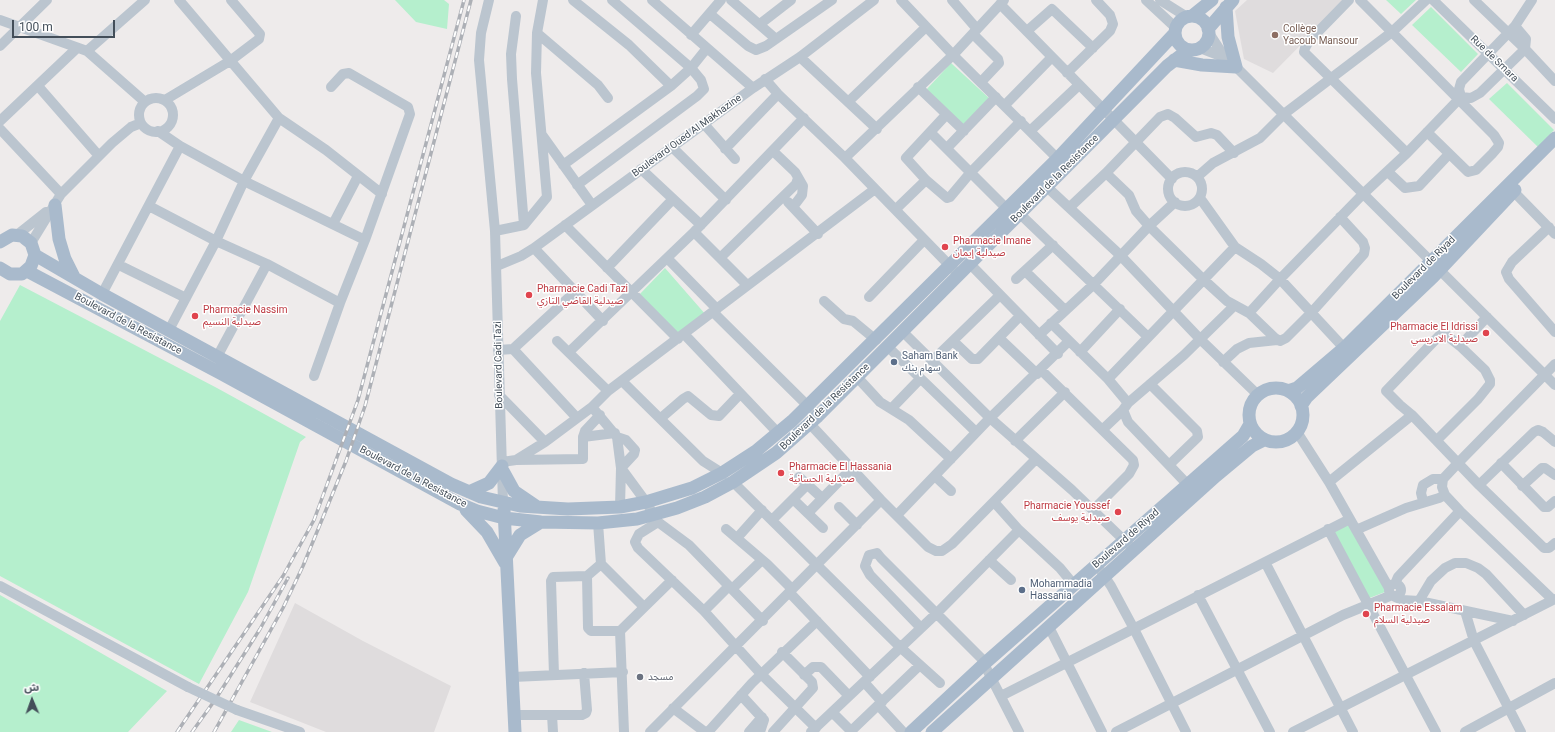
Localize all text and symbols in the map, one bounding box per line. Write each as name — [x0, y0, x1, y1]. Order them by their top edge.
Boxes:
scale bar — [14, 12, 117, 38]
text: 100 m — [19, 20, 53, 34]
place label: Collège Yacoub Mansour — [1283, 23, 1358, 46]
marker: Collège Yacoub Mansour — [1270, 30, 1280, 40]
street label: Rue de Smara — [1468, 33, 1520, 85]
street label: Boulevard Oued Al Makhazine — [630, 92, 744, 180]
street label: Boulevard de la Resistance — [1009, 133, 1101, 225]
street label: Boulevard de Riyad — [1390, 234, 1458, 302]
place label: Pharmacie Imane صيدلية إيمان — [953, 235, 1031, 258]
marker: Pharmacie Imane صيدلية إيمان — [940, 242, 950, 252]
place label: Pharmacie Cadi Tazi صيدلية القاضي التازي — [537, 283, 628, 306]
marker: Pharmacie Cadi Tazi صيدلية القاضي التازي — [524, 290, 534, 300]
street label: Boulevard de la Resistance — [72, 291, 184, 357]
place label: Pharmacie Nassim صيدلية النسيم — [203, 304, 287, 328]
marker: Pharmacie Nassim صيدلية النسيم — [190, 311, 200, 321]
street label: Boulevard Cadi Tazi — [492, 321, 506, 409]
place label: Pharmacie El Idrissi صيدلية الادريسي — [1390, 321, 1478, 344]
marker: Pharmacie El Idrissi صيدلية الادريسي — [1481, 328, 1491, 338]
place label: Saham Bank سهام بنك — [902, 350, 958, 374]
marker: Saham Bank سهام بنك — [889, 357, 899, 367]
street label: Boulevard de la Resistance — [778, 361, 872, 453]
street label: Boulevard de la Resistance — [357, 444, 469, 510]
place label: Pharmacie El Hassania صيدلية الحسانية — [789, 461, 892, 484]
marker: Pharmacie El Hassania صيدلية الحسانية — [776, 468, 786, 478]
place label: Pharmacie Youssef صيدلية يوسف — [1024, 500, 1110, 524]
street label: Boulevard de Riyad — [1090, 507, 1162, 571]
marker: Pharmacie Youssef صيدلية يوسف — [1113, 507, 1123, 517]
place label: Mohammadia Hassania — [1030, 578, 1092, 602]
marker: Mohammadia Hassania — [1017, 585, 1027, 595]
place label: Pharmacie Essalam صيدلية السلام — [1374, 602, 1462, 626]
marker: Pharmacie Essalam صيدلية السلام — [1361, 609, 1371, 619]
place label: مسجد — [648, 671, 673, 683]
marker: مسجد — [635, 672, 645, 682]
north arrow — [12, 680, 52, 720]
text: ش — [24, 681, 39, 694]

